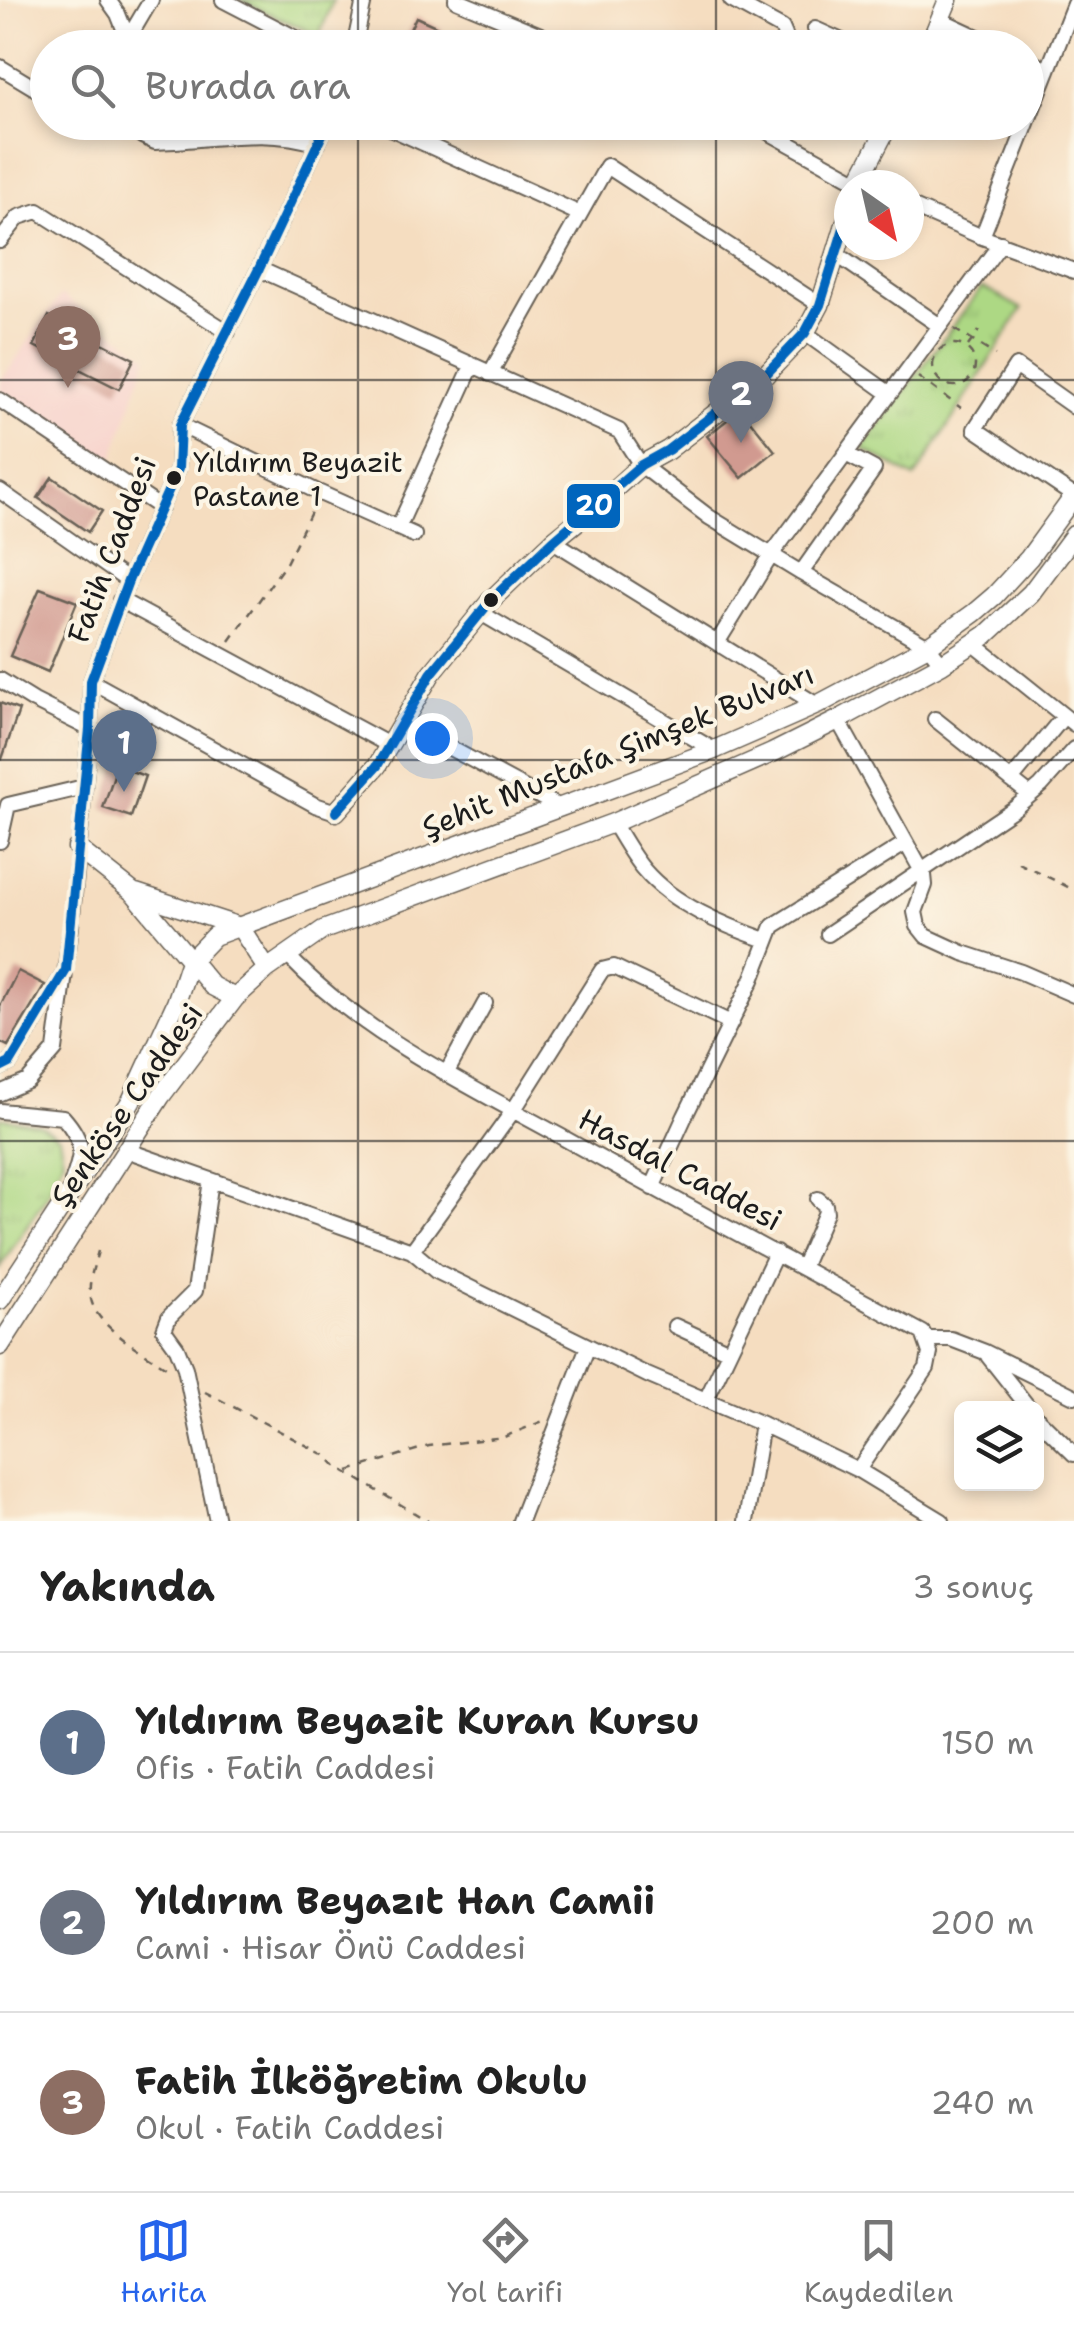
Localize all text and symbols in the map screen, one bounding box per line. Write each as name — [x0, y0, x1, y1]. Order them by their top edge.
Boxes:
search box — [30, 30, 1044, 140]
icon: search — [65, 58, 120, 113]
text: Burada ara — [145, 60, 351, 111]
north arrow — [834, 170, 924, 260]
pin: 3 — [36, 306, 100, 388]
pin: 2 — [708, 360, 774, 443]
place label: Yıldırım Beyazit Pastane 1 — [193, 443, 403, 515]
street label: Fatih Caddesi — [57, 451, 166, 649]
marker: Yıldırım Beyazit Pastane 1 — [164, 468, 184, 488]
line badge: 20 — [565, 482, 622, 530]
text: 20 — [575, 486, 613, 524]
unlabelled marker — [481, 590, 501, 610]
street label: Şehit Mustafa Şimşek Bulvarı — [416, 653, 820, 848]
pin: 1 — [92, 710, 156, 792]
your location — [407, 713, 458, 764]
street label: Şenköse Caddesi — [41, 995, 212, 1215]
street label: Hasdal Caddesi — [571, 1099, 789, 1240]
map controls — [954, 1401, 1044, 1491]
button: layers — [954, 1401, 1044, 1491]
text: Yakında — [40, 1558, 215, 1614]
text: 3 sonuç — [912, 1565, 1034, 1608]
text: Yıldırım Beyazit Kuran Kursu — [135, 1695, 700, 1746]
text: 1 — [65, 1721, 80, 1764]
text: 150 m — [941, 1721, 1034, 1764]
text: Ofis · Fatih Caddesi — [135, 1746, 435, 1789]
text: Yıldırım Beyazıt Han Camii — [135, 1875, 655, 1926]
text: 2 — [61, 1901, 84, 1944]
text: 200 m — [930, 1901, 1034, 1944]
text: Cami · Hisar Önü Caddesi — [135, 1926, 526, 1969]
text: Fatih İlköğretim Okulu — [135, 2055, 588, 2106]
text: 3 — [61, 2081, 84, 2124]
text: 240 m — [931, 2081, 1034, 2124]
text: Okul · Fatih Caddesi — [135, 2106, 444, 2149]
tab: Harita — [120, 2213, 206, 2311]
tab: Yol tarifi — [447, 2213, 563, 2311]
tab: Kaydedilen — [804, 2213, 954, 2311]

